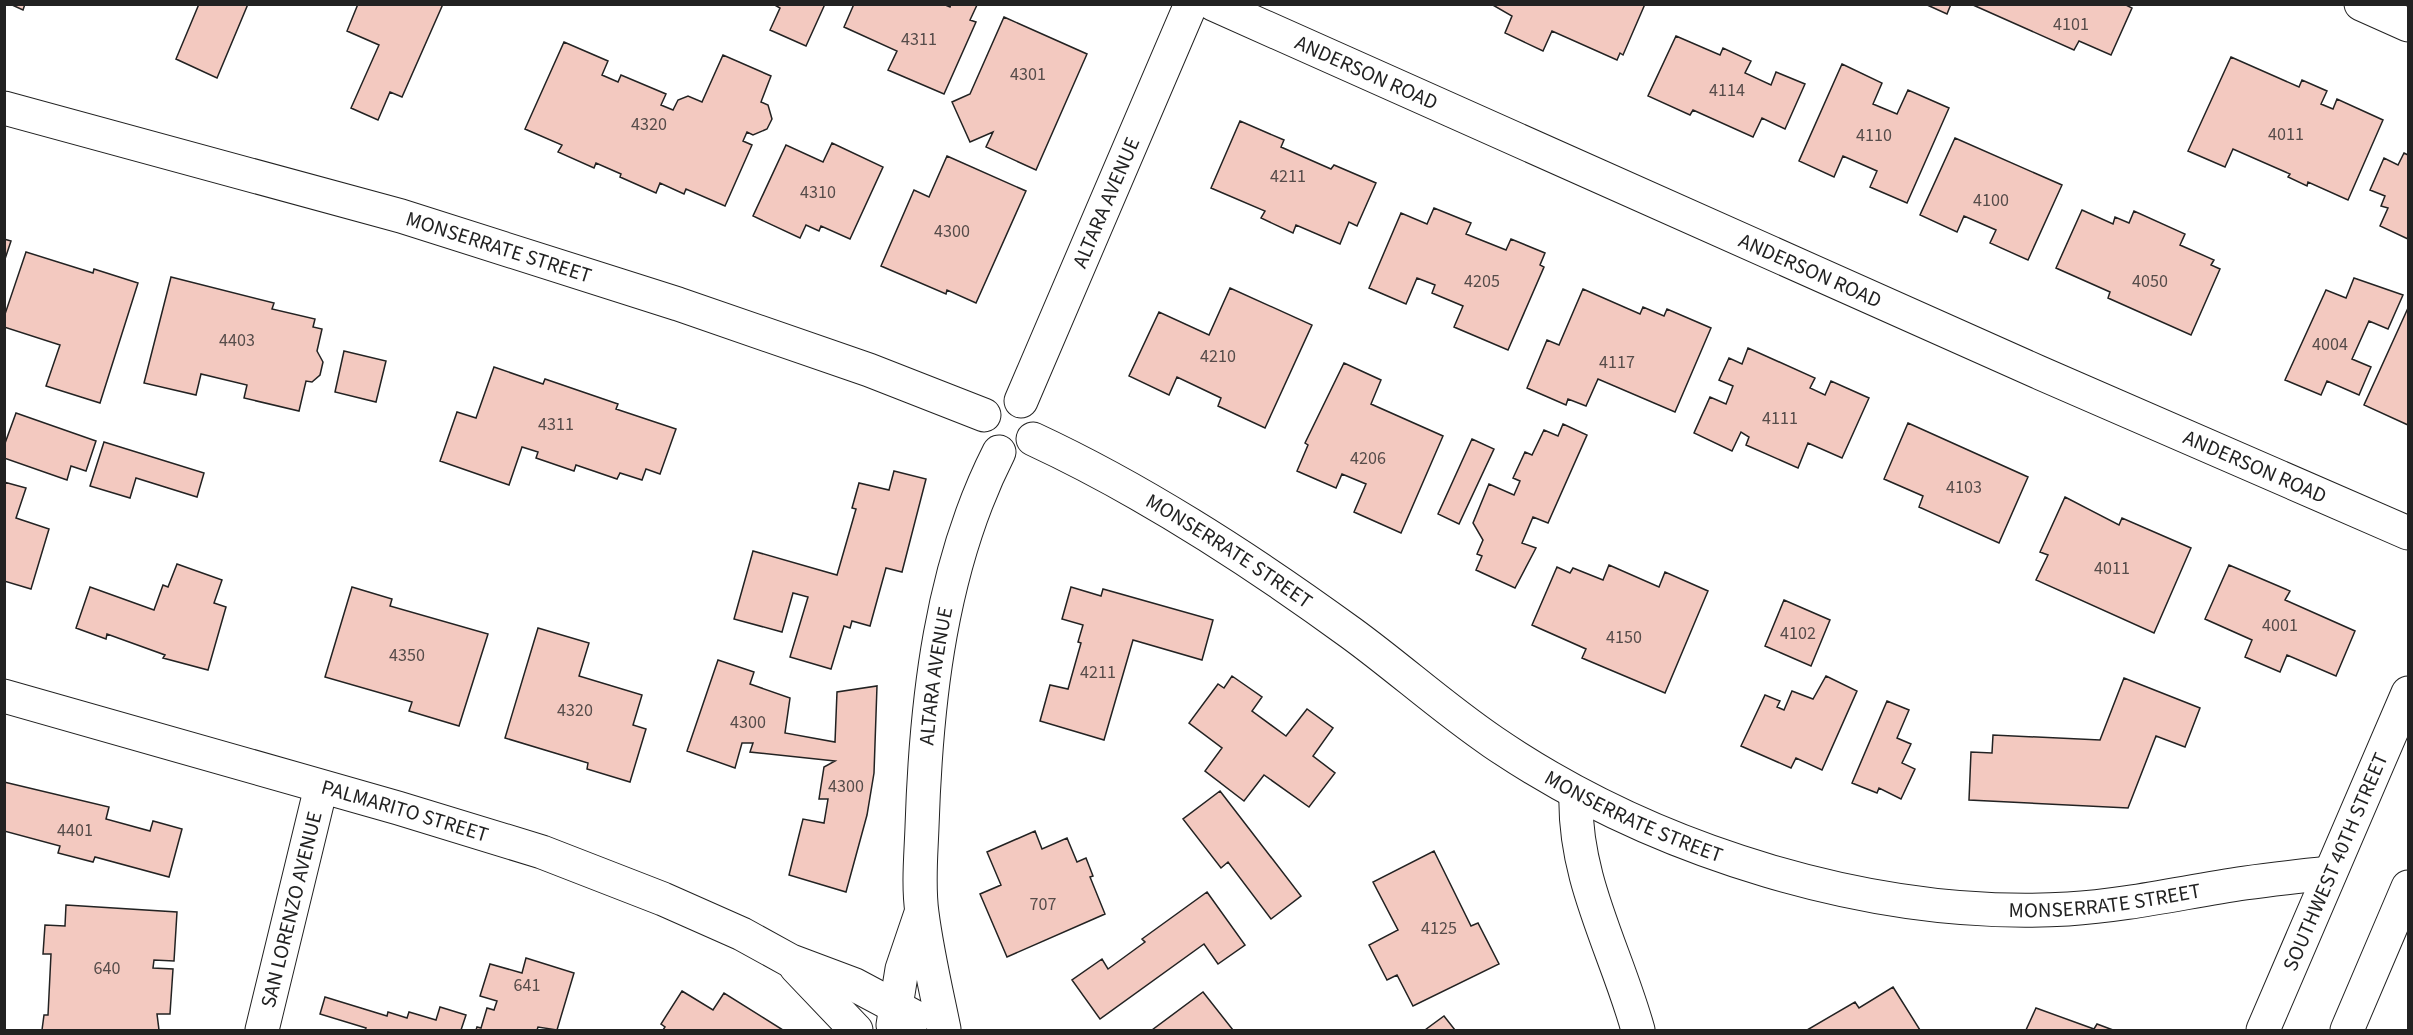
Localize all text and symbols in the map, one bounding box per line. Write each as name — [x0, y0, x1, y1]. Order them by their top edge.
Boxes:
house number: 4101 — [2053, 12, 2089, 37]
house number: 4311 — [901, 27, 937, 52]
street label: ANDERSON ROAD — [1290, 27, 1443, 117]
house number: 4301 — [1010, 62, 1046, 87]
house number: 4114 — [1709, 78, 1745, 103]
house number: 4320 — [631, 112, 667, 137]
house number: 4011 — [2268, 122, 2304, 147]
house number: 4110 — [1856, 123, 1892, 148]
street label: ALTARA AVENUE — [1065, 132, 1147, 273]
house number: 4211 — [1270, 164, 1306, 189]
house number: 4310 — [800, 180, 836, 205]
house number: 4100 — [1973, 188, 2009, 213]
street label: MONSERRATE STREET — [402, 204, 595, 291]
house number: 4300 — [934, 219, 970, 244]
street label: ANDERSON ROAD — [1734, 225, 1887, 315]
house number: 4205 — [1464, 269, 1500, 294]
house number: 4050 — [2132, 269, 2168, 294]
house number: 4403 — [219, 328, 255, 353]
house number: 4004 — [2312, 332, 2348, 357]
house number: 4210 — [1200, 344, 1236, 369]
house number: 4117 — [1599, 350, 1635, 375]
house number: 4111 — [1762, 406, 1798, 431]
house number: 4311 — [538, 412, 574, 437]
street label: ANDERSON ROAD — [2179, 422, 2331, 511]
house number: 4206 — [1350, 446, 1386, 471]
house number: 4103 — [1946, 475, 1982, 500]
street label: MONSERRATE STREET — [1140, 486, 1319, 616]
house number: 4011 — [2094, 556, 2130, 581]
street label: ALTARA AVENUE — [911, 604, 960, 746]
house number: 4001 — [2262, 613, 2298, 638]
house number: 4102 — [1780, 621, 1816, 646]
house number: 4150 — [1606, 625, 1642, 650]
house number: 4350 — [389, 643, 425, 668]
house number: 4211 — [1080, 660, 1116, 685]
house number: 4320 — [557, 698, 593, 723]
house number: 4300 — [730, 710, 766, 735]
street label: SOUTHWEST 40TH STREET — [2275, 748, 2396, 976]
street label: MONSERRATE STREET — [1539, 763, 1727, 870]
street label: PALMARITO STREET — [318, 772, 492, 850]
house number: 4300 — [828, 774, 864, 799]
street label: SAN LORENZO AVENUE — [253, 808, 330, 1011]
house number: 4401 — [57, 818, 93, 843]
street label: MONSERRATE STREET — [2008, 875, 2203, 925]
house number: 707 — [1030, 892, 1056, 917]
house number: 4125 — [1421, 916, 1457, 941]
house number: 640 — [94, 956, 120, 981]
house number: 641 — [514, 973, 540, 998]

